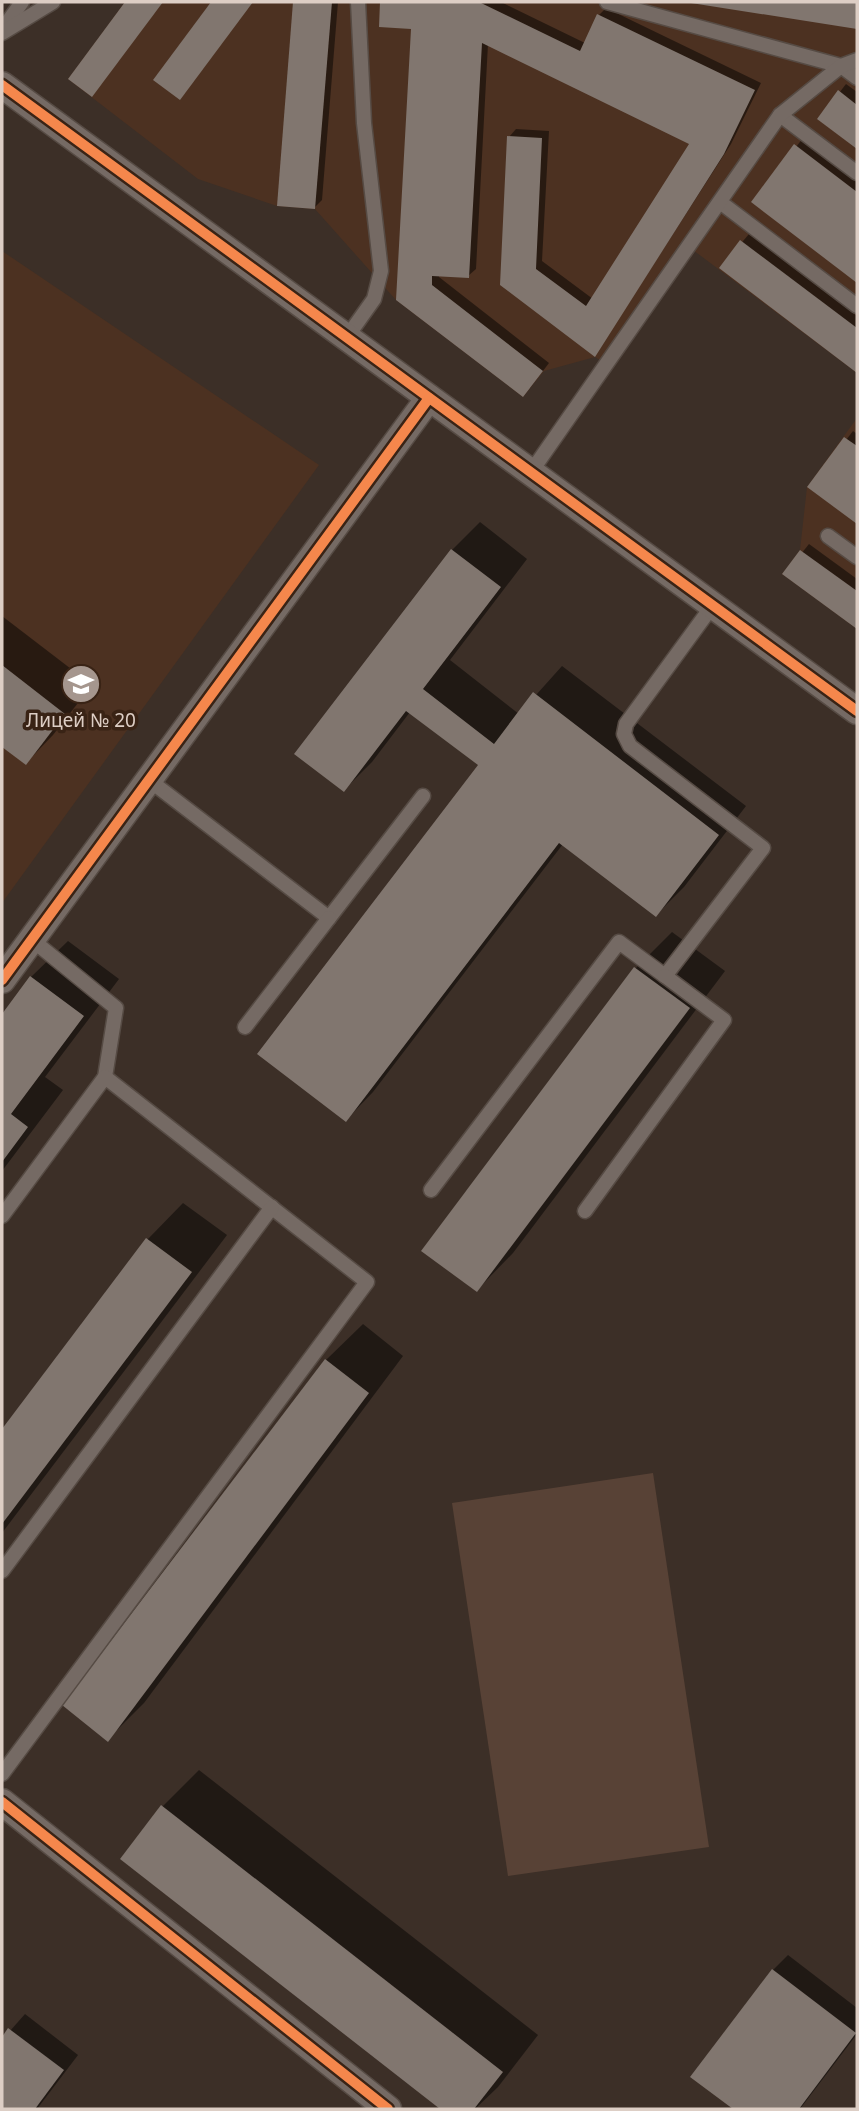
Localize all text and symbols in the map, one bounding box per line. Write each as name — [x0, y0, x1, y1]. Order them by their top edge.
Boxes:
school or university icon: Лицей № 20 — [60, 663, 102, 705]
place label: Лицей № 20 — [26, 707, 136, 733]

